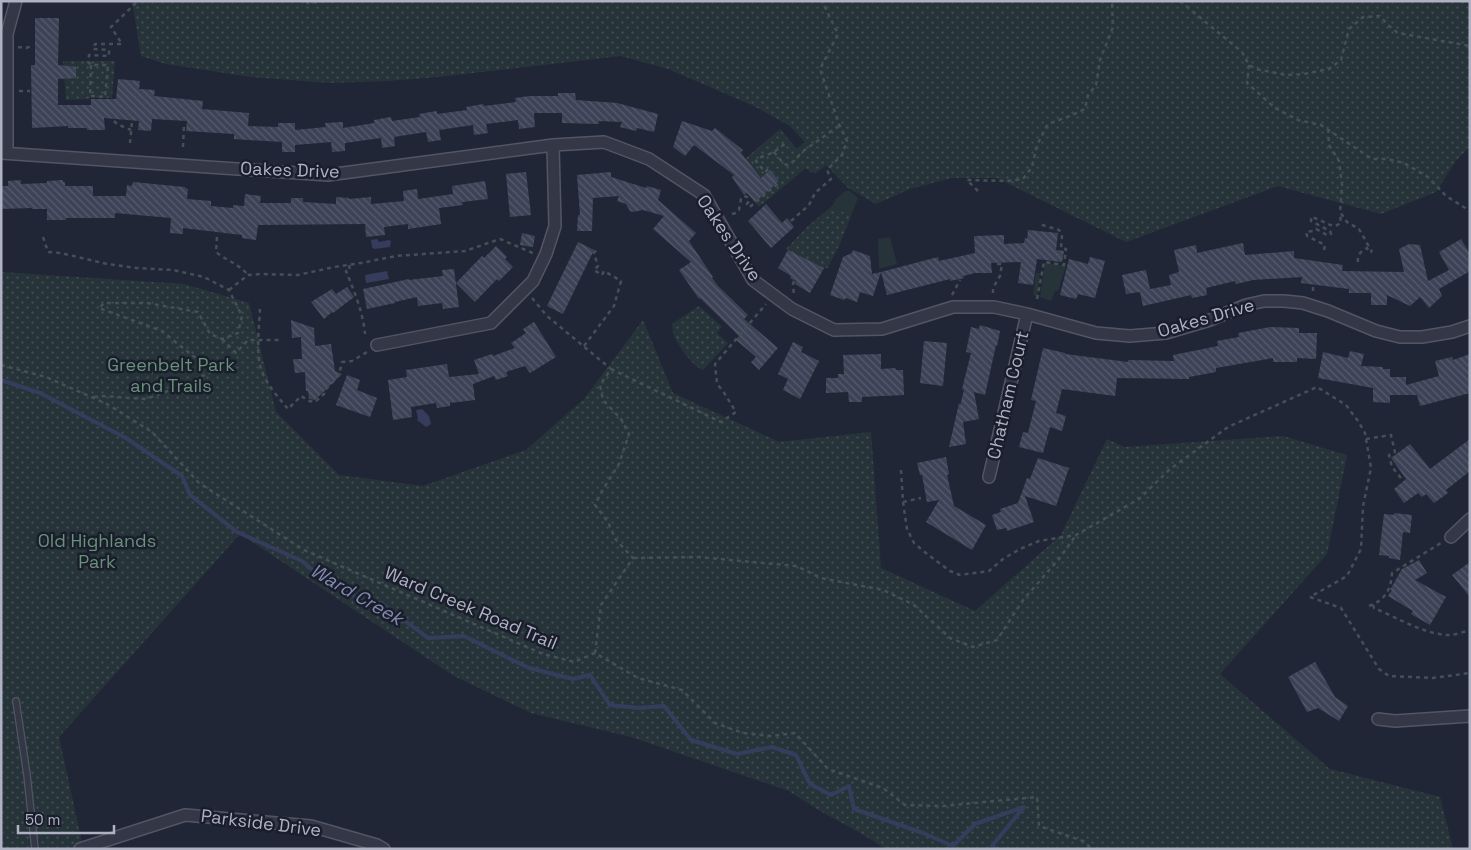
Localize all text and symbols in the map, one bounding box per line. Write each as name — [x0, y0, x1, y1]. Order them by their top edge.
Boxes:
street label: Oakes Drive — [240, 156, 340, 183]
street label: Oakes Drive — [692, 190, 767, 285]
street label: Oakes Drive — [1155, 293, 1257, 342]
street label: Chatham Court — [982, 329, 1033, 461]
park label: Greenbelt Park and Trails — [107, 353, 235, 397]
park label: Old Highlands Park — [38, 529, 156, 573]
water label: Ward Creek — [306, 558, 410, 632]
street label: Ward Creek Road Trail — [381, 561, 561, 654]
scale bar — [18, 802, 114, 834]
street label: Parkside Drive — [200, 804, 323, 841]
text: 50 m — [25, 810, 60, 829]

